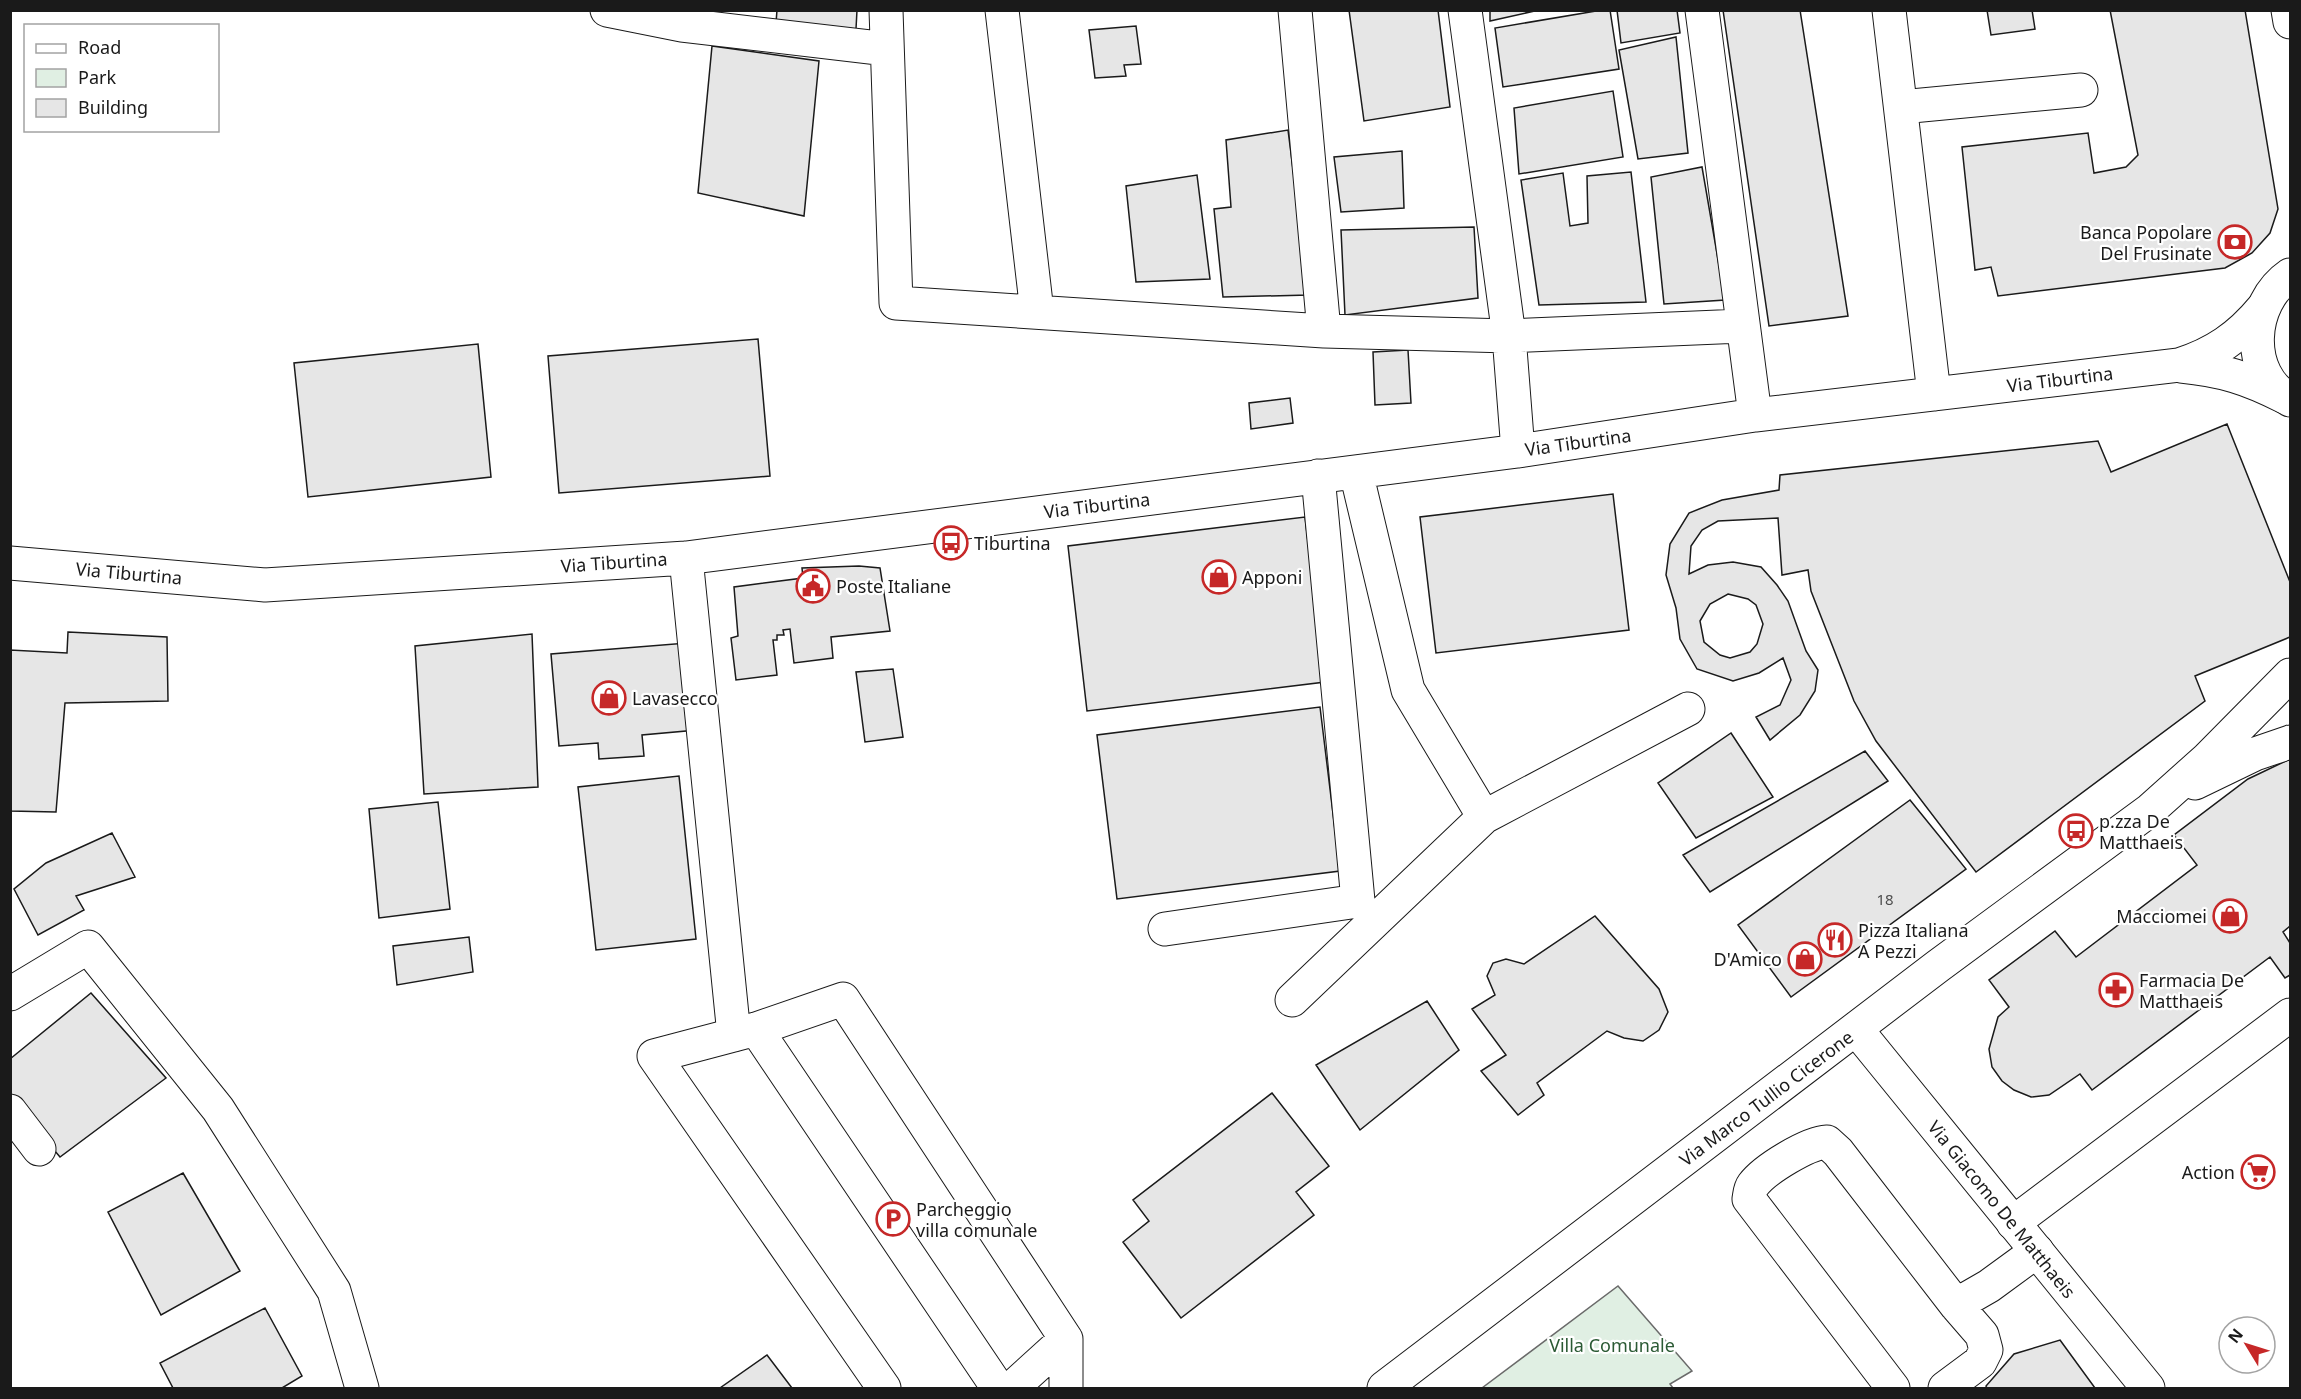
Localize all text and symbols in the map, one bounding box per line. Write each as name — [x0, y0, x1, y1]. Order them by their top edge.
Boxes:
legend — [24, 24, 219, 132]
text: Road — [78, 35, 121, 59]
text: Park — [78, 65, 116, 89]
text: Building — [78, 95, 148, 119]
place label: Banca Popolare Del Frusinate — [2080, 220, 2212, 265]
bank icon: Banca Popolare Del Frusinate — [2217, 224, 2253, 260]
street label: Via Tiburtina — [2005, 361, 2115, 397]
street label: Via Tiburtina — [1523, 423, 1633, 461]
street label: Via Tiburtina — [1042, 487, 1152, 523]
bus stop icon: Tiburtina — [933, 525, 969, 561]
place label: Tiburtina — [974, 531, 1051, 555]
street label: Via Tiburtina — [560, 546, 668, 578]
street label: Via Tiburtina — [75, 556, 183, 590]
shop icon: Apponi — [1201, 559, 1237, 595]
place label: Apponi — [1242, 565, 1302, 589]
public building icon: Poste Italiane — [795, 568, 831, 604]
place label: Poste Italiane — [836, 574, 951, 598]
shop icon: Lavasecco — [591, 680, 627, 716]
place label: Lavasecco — [632, 686, 718, 710]
place label: p.zza De Matthaeis — [2099, 809, 2183, 854]
bus stop icon: p.zza De Matthaeis — [2058, 813, 2094, 849]
house number: 18 — [1876, 889, 1894, 909]
shop icon: Macciomei — [2212, 898, 2248, 934]
place label: Macciomei — [2116, 904, 2207, 928]
place label: Pizza Italiana A Pezzi — [1858, 918, 1969, 963]
restaurant icon: Pizza Italiana A Pezzi — [1817, 922, 1853, 958]
shop icon: D'Amico — [1787, 941, 1823, 977]
place label: D'Amico — [1714, 947, 1782, 971]
place label: Farmacia De Matthaeis — [2139, 968, 2244, 1013]
pharmacy icon: Farmacia De Matthaeis — [2098, 972, 2134, 1008]
street label: Via Marco Tullio Cicerone — [1674, 1025, 1858, 1171]
street label: Via Giacomo De Matthaeis — [1923, 1115, 2081, 1303]
supermarket icon: Action — [2240, 1154, 2276, 1190]
place label: Action — [2182, 1160, 2235, 1184]
place label: Parcheggio villa comunale — [916, 1197, 1037, 1242]
parking icon: Parcheggio villa comunale — [875, 1201, 911, 1237]
north arrow — [2217, 1315, 2277, 1375]
text: N — [2223, 1324, 2248, 1348]
park label: Villa Comunale — [1549, 1333, 1675, 1357]

